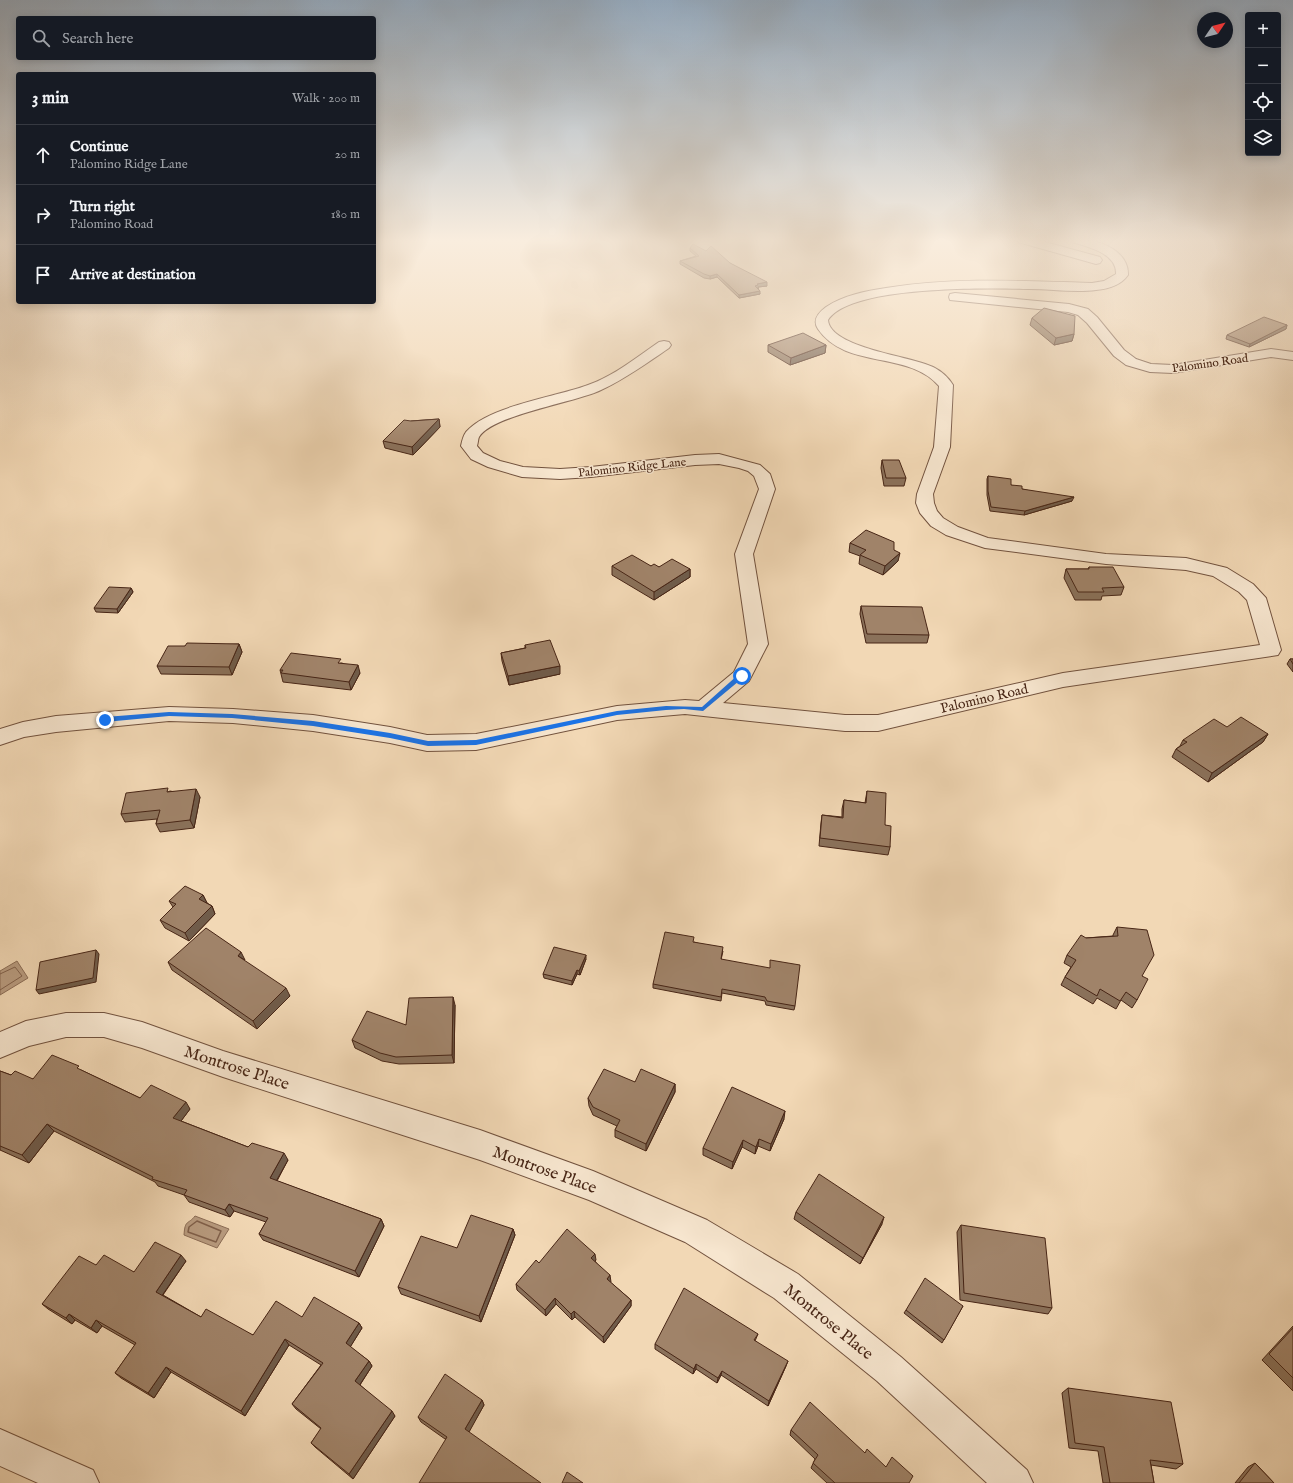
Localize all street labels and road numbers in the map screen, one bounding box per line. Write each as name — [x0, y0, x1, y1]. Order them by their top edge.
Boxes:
street label: Palomino Road — [1171, 351, 1250, 376]
street label: Palomino Ridge Lane — [577, 454, 687, 481]
street label: Palomino Road — [939, 680, 1030, 718]
street label: Montrose Place — [181, 1042, 292, 1095]
street label: Montrose Place — [489, 1142, 600, 1199]
street label: Montrose Place — [779, 1280, 877, 1365]

